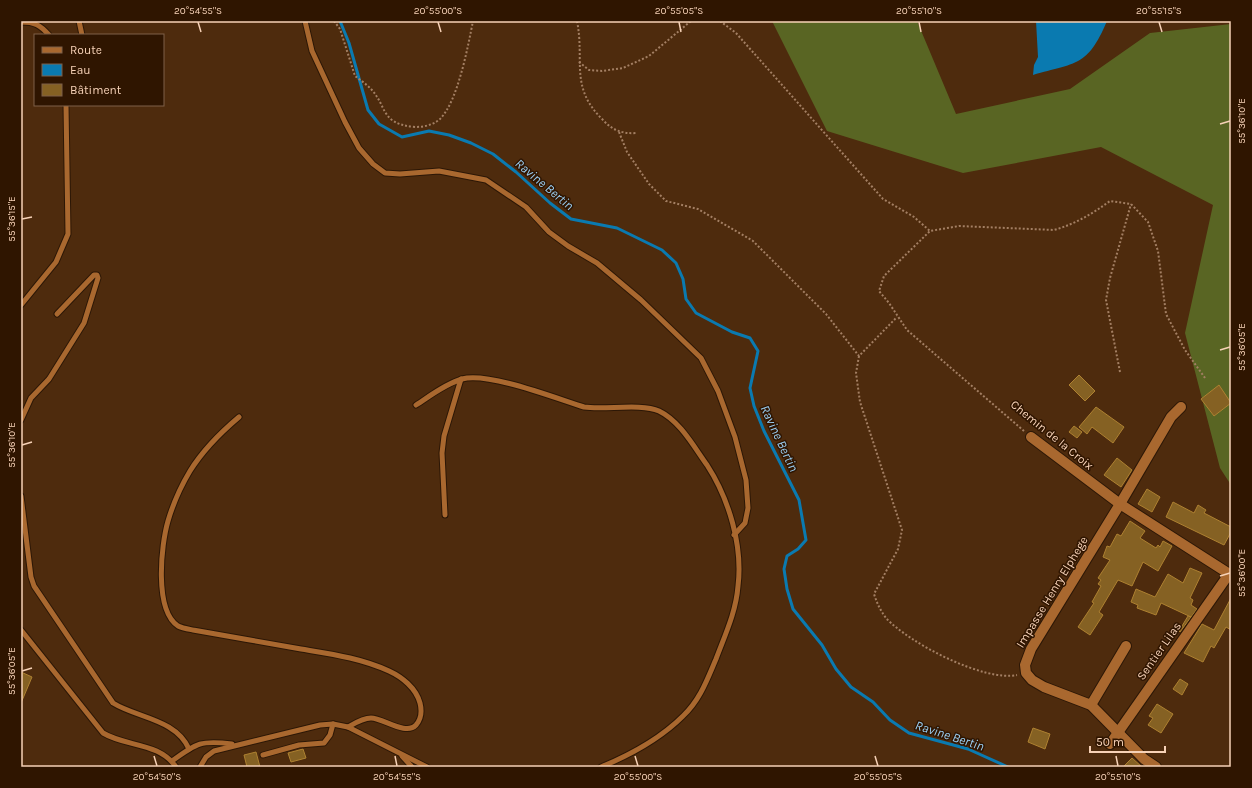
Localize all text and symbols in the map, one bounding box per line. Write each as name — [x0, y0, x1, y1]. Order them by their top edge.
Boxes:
text: 20°54'55"S — [174, 5, 222, 17]
text: 20°55'00"S — [414, 5, 462, 17]
text: 20°55'05"S — [655, 5, 703, 17]
text: 20°55'10"S — [896, 5, 942, 17]
text: 20°55'15"S — [1136, 5, 1182, 17]
legend — [34, 34, 164, 106]
text: Route — [70, 43, 102, 57]
text: Eau — [70, 63, 91, 77]
text: Bâtiment — [70, 83, 122, 97]
text: 55°36'10"E — [1236, 98, 1248, 144]
water label: Ravine Bertin — [512, 156, 577, 213]
text: 55°36'15"E — [6, 196, 18, 242]
text: 55°36'05"E — [1236, 323, 1248, 371]
street label: Chemin de la Croix — [1008, 397, 1096, 473]
water label: Ravine Bertin — [758, 403, 801, 474]
text: 55°36'10"E — [6, 422, 18, 468]
street label: Impasse Henry Elphege — [1013, 534, 1091, 650]
text: 55°36'00"E — [1236, 549, 1248, 597]
street label: Sentier Lilas — [1134, 619, 1184, 683]
text: 55°36'05"E — [6, 647, 18, 695]
water label: Ravine Bertin — [913, 717, 986, 754]
scale bar — [1090, 728, 1165, 754]
text: 50 m — [1096, 735, 1124, 749]
text: 20°54'50"S — [133, 771, 181, 783]
text: 20°54'55"S — [373, 771, 421, 783]
text: 20°55'00"S — [614, 771, 662, 783]
text: 20°55'05"S — [854, 771, 902, 783]
text: 20°55'10"S — [1095, 771, 1141, 783]

